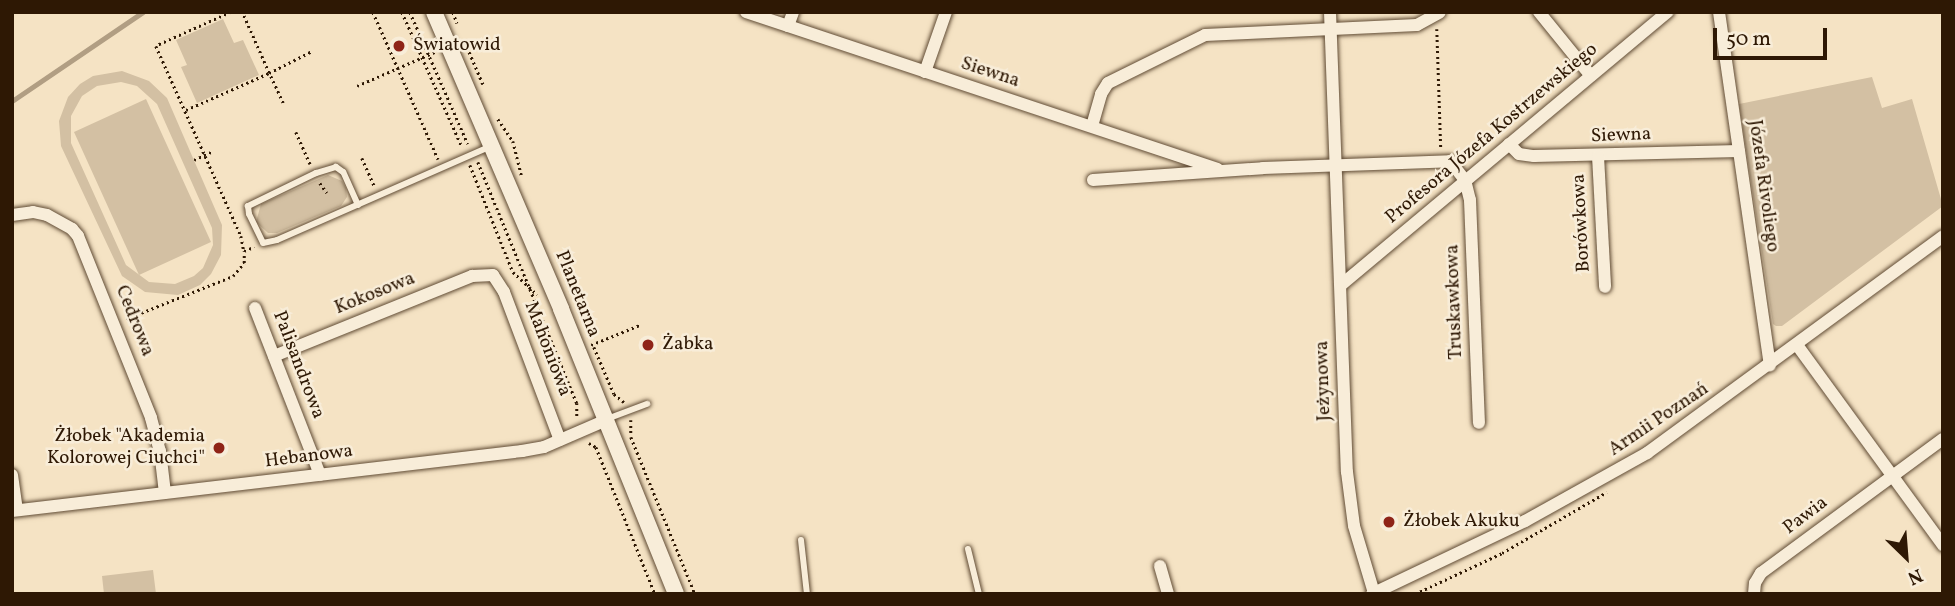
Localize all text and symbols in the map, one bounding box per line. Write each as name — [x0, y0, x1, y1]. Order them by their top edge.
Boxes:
scale bar — [1717, 14, 1831, 58]
text: 50 m — [1726, 25, 1771, 54]
place label: Światowid — [413, 35, 501, 57]
marker: Światowid — [391, 38, 407, 54]
street label: Profesora Józefa Kostrzewskiego — [1381, 39, 1603, 229]
street label: Siewna — [958, 53, 1022, 93]
street label: Józefa Rivoliego — [1742, 118, 1784, 254]
street label: Siewna — [1590, 124, 1652, 148]
street label: Borówkowa — [1568, 173, 1596, 273]
street label: Truskawkowa — [1442, 244, 1468, 360]
street label: Planetarna — [549, 247, 605, 341]
street label: Kokosowa — [332, 268, 418, 320]
street label: Cedrowa — [110, 282, 158, 360]
street label: Mahoniowa — [518, 298, 576, 400]
street label: Palisandrowa — [267, 308, 329, 422]
place label: Żabka — [662, 334, 713, 356]
marker: Żabka — [640, 337, 656, 353]
street label: Jeżynowa — [1311, 340, 1337, 422]
street label: Armii Poznań — [1605, 378, 1713, 462]
place label: Żłobek "Akademia Kolorowej Ciuchci" — [47, 426, 205, 470]
marker: Żłobek "Akademia Kolorowej Ciuchci" — [211, 440, 227, 456]
street label: Hebanowa — [264, 440, 354, 474]
street label: Pawia — [1779, 492, 1833, 540]
place label: Żłobek Akuku — [1403, 511, 1520, 533]
marker: Żłobek Akuku — [1381, 514, 1397, 530]
north arrow — [1871, 522, 1941, 592]
text: N — [1903, 561, 1927, 591]

